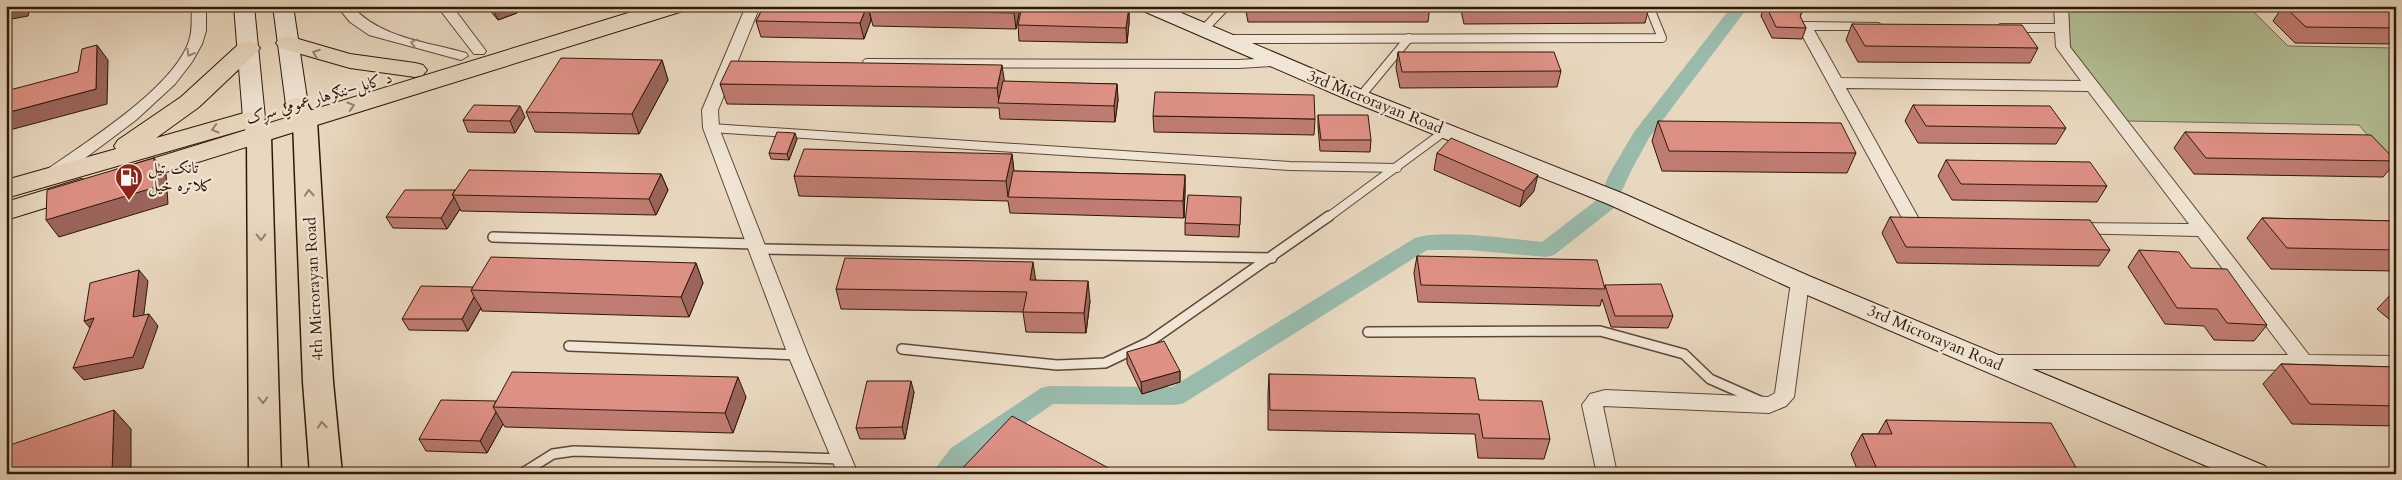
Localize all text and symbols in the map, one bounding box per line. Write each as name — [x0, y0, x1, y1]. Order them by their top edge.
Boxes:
one-way arrow — [409, 38, 418, 49]
one-way arrow — [187, 48, 197, 57]
one-way arrow — [312, 49, 320, 59]
street label: 3rd Microrayan Road — [1304, 65, 1447, 140]
street label: د کابل–ننګرهار عمومي سړک — [243, 67, 395, 130]
one-way arrow — [347, 101, 355, 111]
one-way arrow — [211, 123, 219, 134]
place label: تانک تیل کلاتره خیل — [148, 157, 213, 197]
fuel station icon: تانک تیل کلاتره خیل — [114, 162, 144, 201]
one-way arrow — [303, 189, 314, 197]
street label: 4th Microrayan Road — [299, 216, 329, 362]
one-way arrow — [255, 233, 266, 241]
street label: 3rd Microrayan Road — [1864, 300, 2006, 377]
one-way arrow — [258, 396, 269, 404]
one-way arrow — [316, 421, 327, 429]

